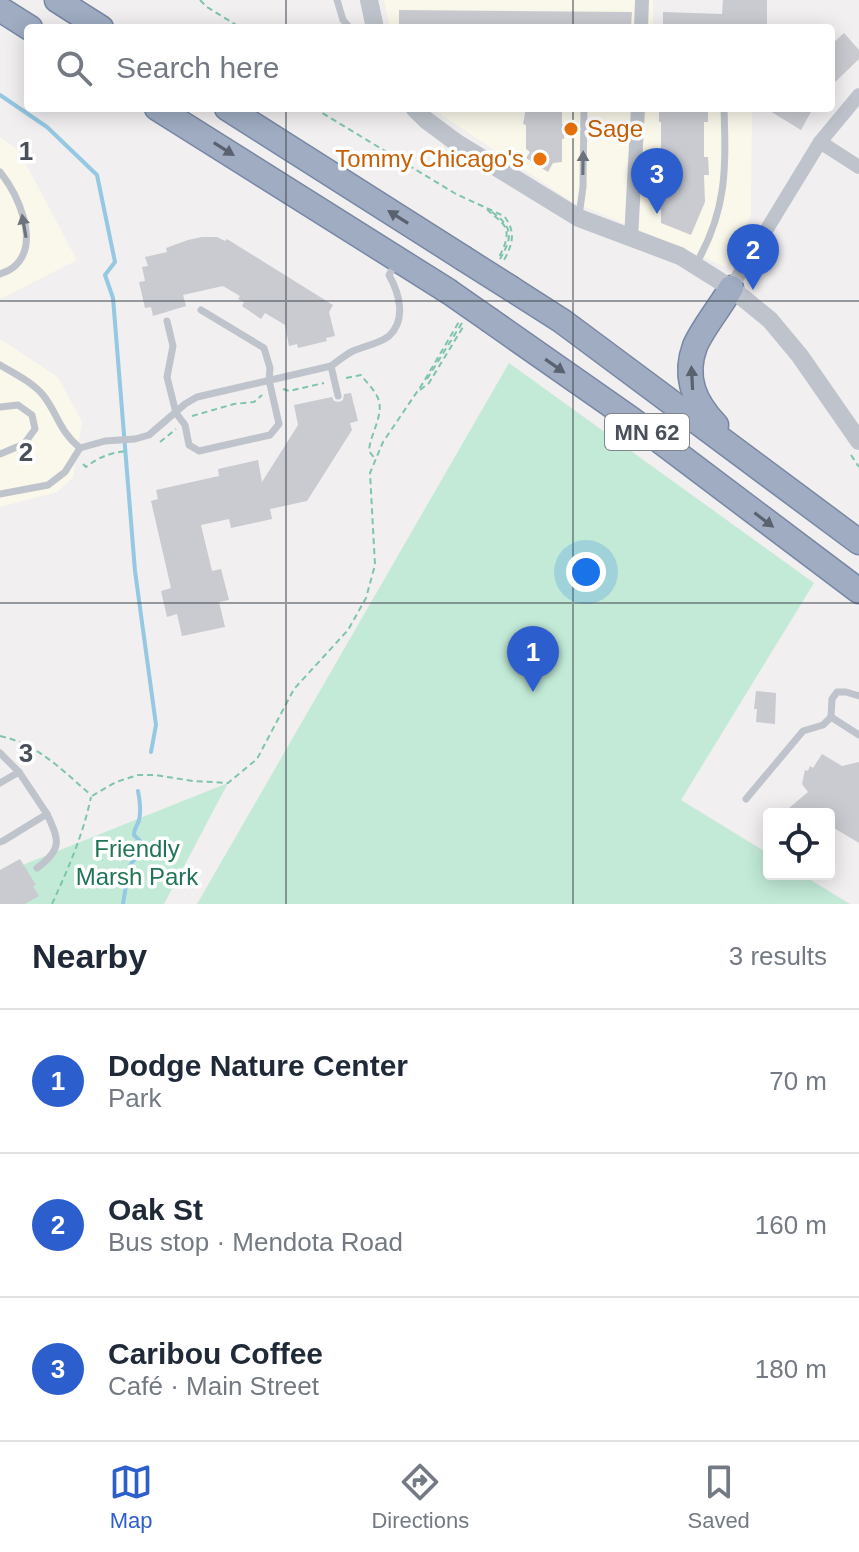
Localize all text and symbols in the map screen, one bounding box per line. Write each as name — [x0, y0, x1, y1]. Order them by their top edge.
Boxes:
search box — [24, 24, 835, 112]
icon: search — [52, 46, 96, 90]
text: Search here — [116, 51, 279, 84]
place label: Sage — [587, 115, 643, 142]
marker: Sage — [562, 120, 580, 138]
text: 1 — [19, 136, 33, 166]
one-way arrow — [213, 142, 234, 157]
place label: Tommy Chicago's — [335, 145, 524, 172]
pin: 3 — [631, 148, 683, 214]
marker: Tommy Chicago's — [531, 150, 549, 168]
one-way arrow — [577, 150, 589, 175]
one-way arrow — [387, 209, 408, 224]
one-way arrow — [18, 214, 30, 239]
pin: 2 — [727, 224, 779, 290]
one-way arrow — [544, 358, 566, 374]
one-way arrow — [686, 365, 699, 390]
road number: MN 62 — [605, 414, 689, 450]
text: 2 — [19, 437, 33, 467]
one-way arrow — [754, 512, 775, 527]
your location — [566, 552, 606, 592]
pin: 1 — [507, 626, 559, 692]
text: 3 — [19, 738, 33, 768]
map controls — [763, 808, 835, 880]
button: locate — [763, 808, 835, 880]
park label: Friendly Marsh Park — [76, 835, 199, 890]
text: Nearby — [32, 937, 147, 975]
text: 3 results — [729, 941, 827, 971]
text: Dodge Nature Center — [108, 1049, 408, 1082]
text: 1 — [51, 1066, 65, 1096]
text: 70 m — [769, 1066, 827, 1096]
text: Park — [108, 1083, 161, 1113]
text: Oak St — [108, 1193, 203, 1226]
text: 2 — [51, 1210, 65, 1240]
text: 160 m — [755, 1210, 827, 1240]
text: Bus stop · Mendota Road — [108, 1227, 403, 1257]
text: Caribou Coffee — [108, 1337, 323, 1370]
text: 3 — [51, 1354, 65, 1384]
text: 180 m — [755, 1354, 827, 1384]
text: Café · Main Street — [108, 1371, 319, 1401]
tab: Map — [109, 1460, 153, 1534]
tab: Directions — [371, 1460, 469, 1534]
tab: Saved — [687, 1460, 750, 1534]

